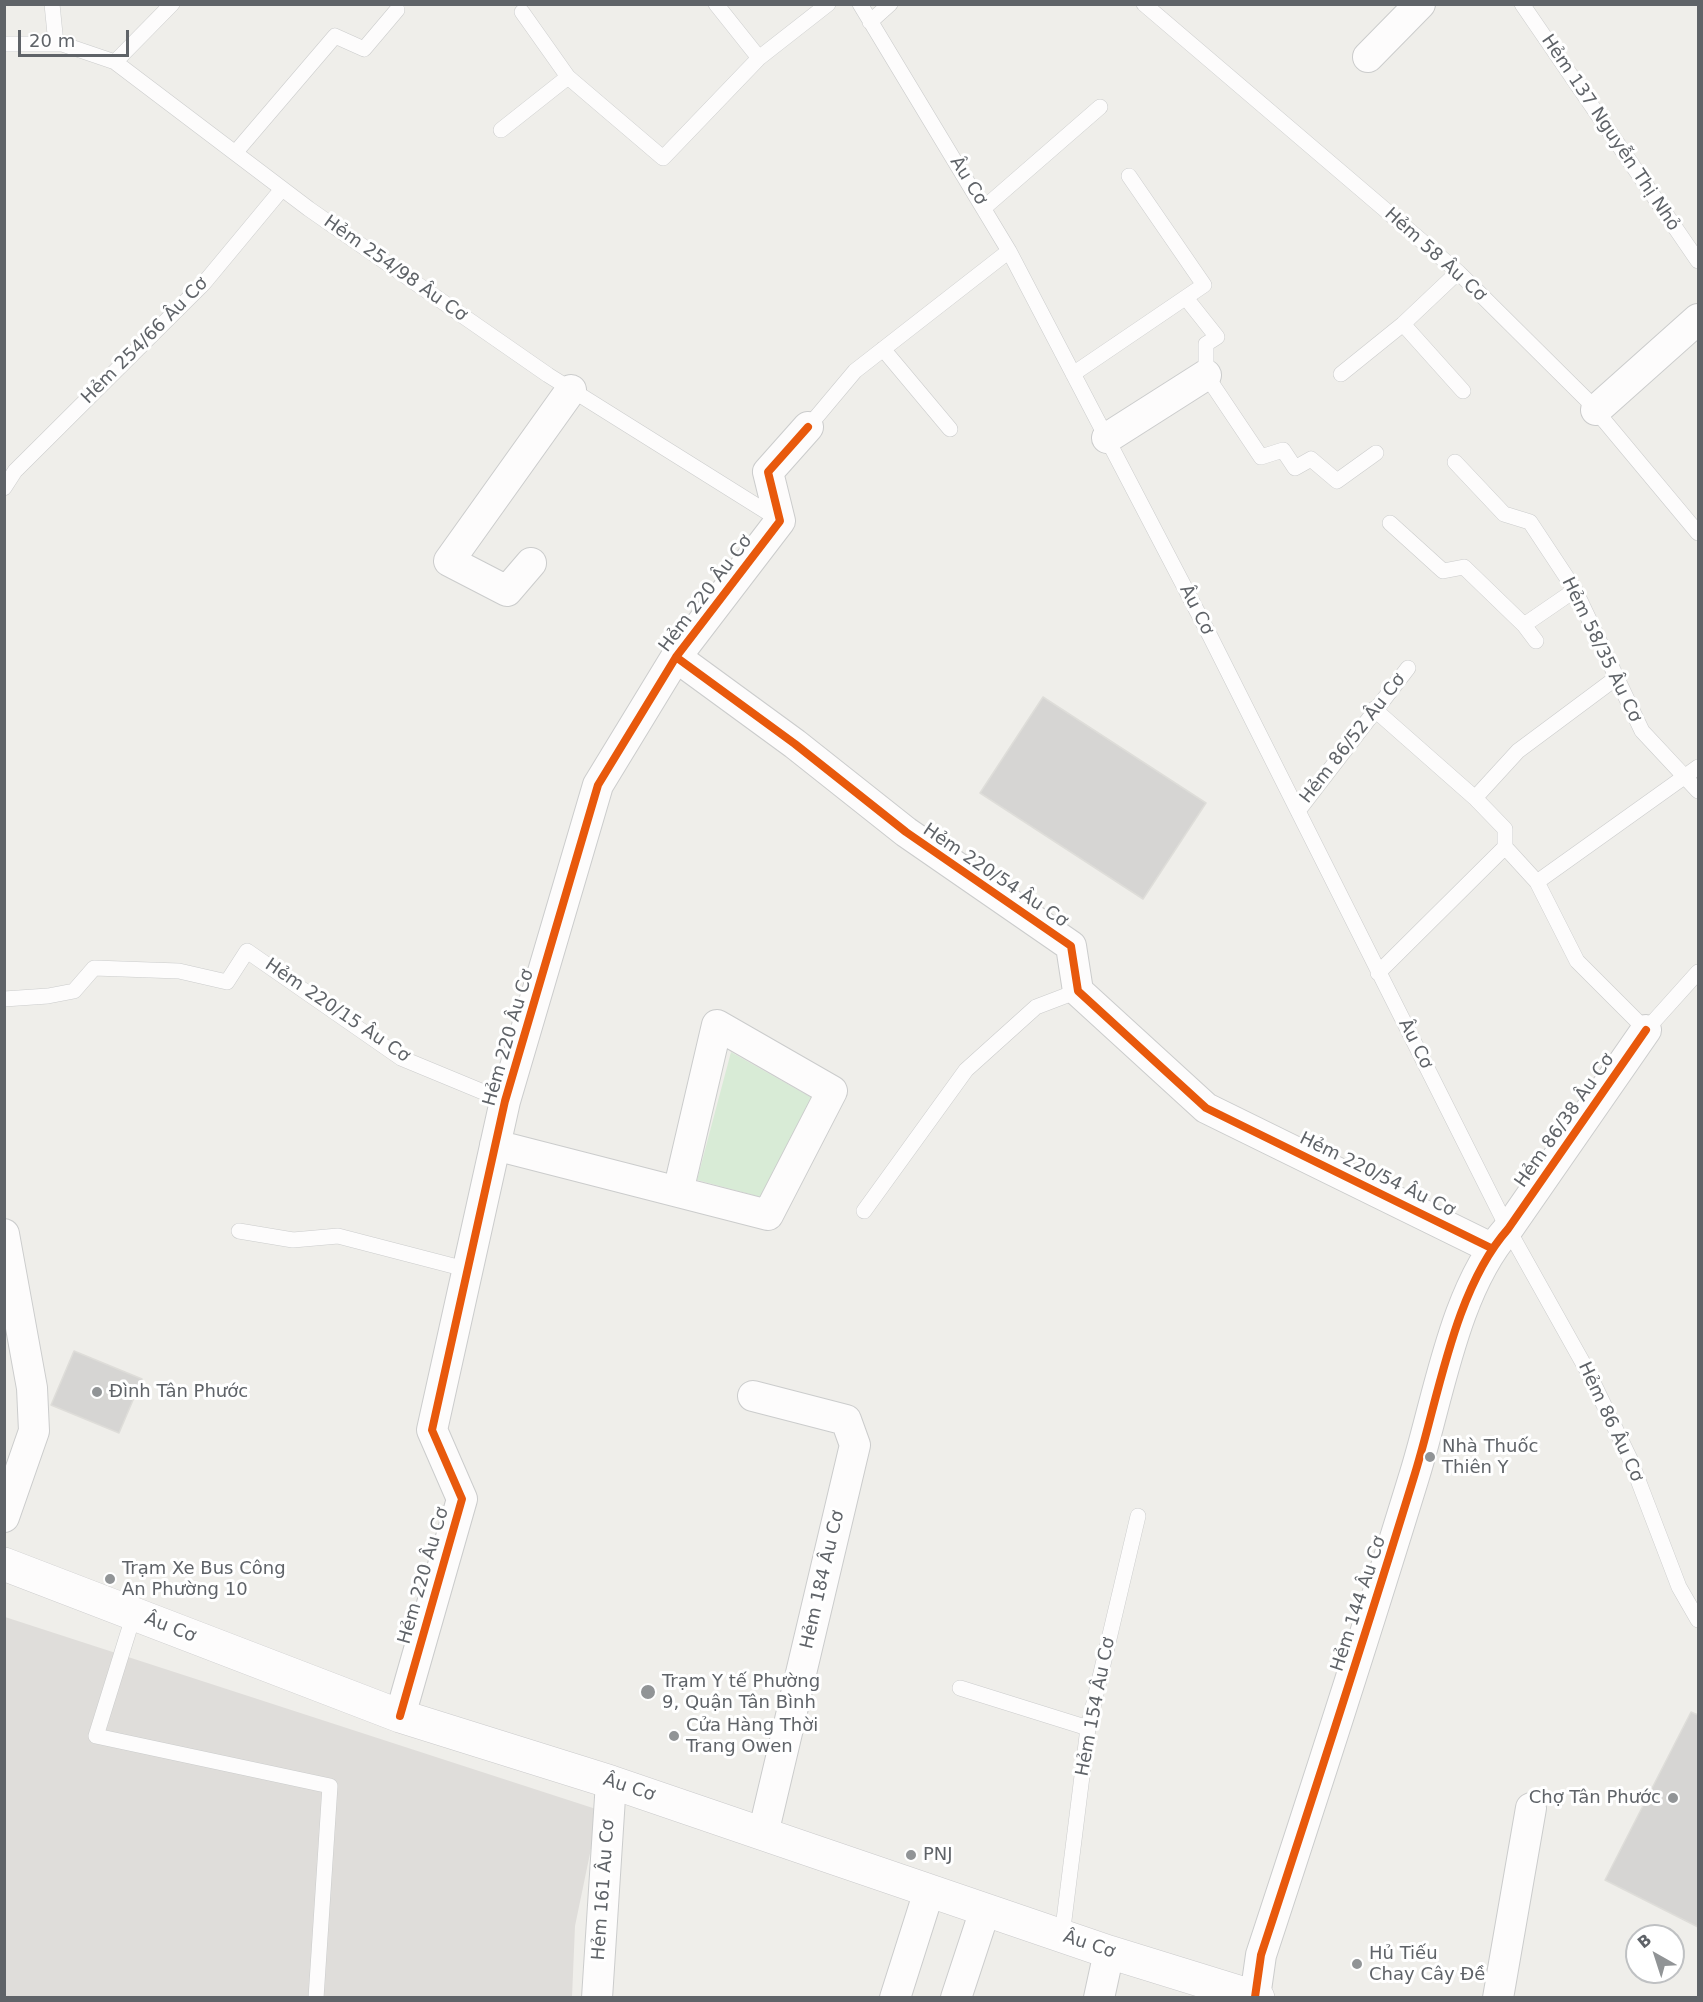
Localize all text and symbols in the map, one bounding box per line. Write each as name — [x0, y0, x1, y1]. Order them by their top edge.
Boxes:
scale bar — [21, 18, 132, 56]
text: 20 m — [29, 30, 75, 51]
street label: Hẻm 137 Nguyễn Thị Nhỏ — [1536, 31, 1684, 235]
street label: Âu Cơ — [945, 153, 991, 209]
street label: Hẻm 58 Âu Cơ — [1380, 204, 1490, 306]
street label: Hẻm 254/98 Âu Cơ — [319, 211, 471, 327]
street label: Hẻm 254/66 Âu Cơ — [77, 273, 213, 409]
street label: Hẻm 220 Âu Cơ — [655, 531, 757, 657]
street label: Hẻm 58/35 Âu Cơ — [1557, 574, 1645, 726]
street label: Âu Cơ — [1174, 581, 1218, 639]
street label: Hẻm 86/52 Âu Cơ — [1296, 670, 1410, 808]
street label: Hẻm 220/54 Âu Cơ — [919, 820, 1071, 932]
street label: Hẻm 220/15 Âu Cơ — [261, 955, 413, 1067]
street label: Hẻm 220 Âu Cơ — [479, 967, 539, 1109]
street label: Âu Cơ — [1393, 1015, 1437, 1073]
street label: Hẻm 86/38 Âu Cơ — [1511, 1050, 1619, 1192]
street label: Hẻm 220/54 Âu Cơ — [1296, 1128, 1458, 1222]
street label: Hẻm 86 Âu Cơ — [1573, 1359, 1647, 1485]
place label: Đình Tân Phước — [109, 1381, 248, 1403]
marker: Đình Tân Phước — [90, 1385, 104, 1399]
place label: Nhà Thuốc Thiên Y — [1442, 1436, 1538, 1478]
marker: Nhà Thuốc Thiên Y — [1423, 1450, 1437, 1464]
street label: Hẻm 220 Âu Cơ — [394, 1505, 454, 1647]
street label: Hẻm 184 Âu Cơ — [797, 1509, 849, 1651]
street label: Hẻm 144 Âu Cơ — [1327, 1534, 1391, 1674]
place label: Trạm Xe Bus Công An Phường 10 — [122, 1558, 286, 1600]
marker: Trạm Xe Bus Công An Phường 10 — [103, 1572, 117, 1586]
street label: Âu Cơ — [141, 1608, 199, 1648]
street label: Hẻm 154 Âu Cơ — [1072, 1636, 1120, 1778]
place label: Trạm Y tế Phường 9, Quận Tân Bình — [662, 1671, 820, 1714]
marker: Trạm Y tế Phường 9, Quận Tân Bình — [639, 1683, 657, 1701]
place label: Cửa Hàng Thời Trang Owen — [686, 1715, 818, 1758]
marker: Cửa Hàng Thời Trang Owen — [667, 1729, 681, 1743]
street label: Âu Cơ — [600, 1770, 658, 1806]
place label: Chợ Tân Phước — [1529, 1787, 1661, 1809]
marker: Chợ Tân Phước — [1666, 1791, 1680, 1805]
street label: Hẻm 161 Âu Cơ — [588, 1819, 620, 1961]
place label: PNJ — [923, 1844, 953, 1866]
marker: PNJ — [904, 1848, 918, 1862]
north arrow — [1625, 1924, 1685, 1984]
street label: Âu Cơ — [1060, 1927, 1118, 1963]
text: B — [1634, 1930, 1655, 1952]
place label: Hủ Tiếu Chay Cây Đề — [1369, 1943, 1485, 1986]
marker: Hủ Tiếu Chay Cây Đề — [1350, 1957, 1364, 1971]

